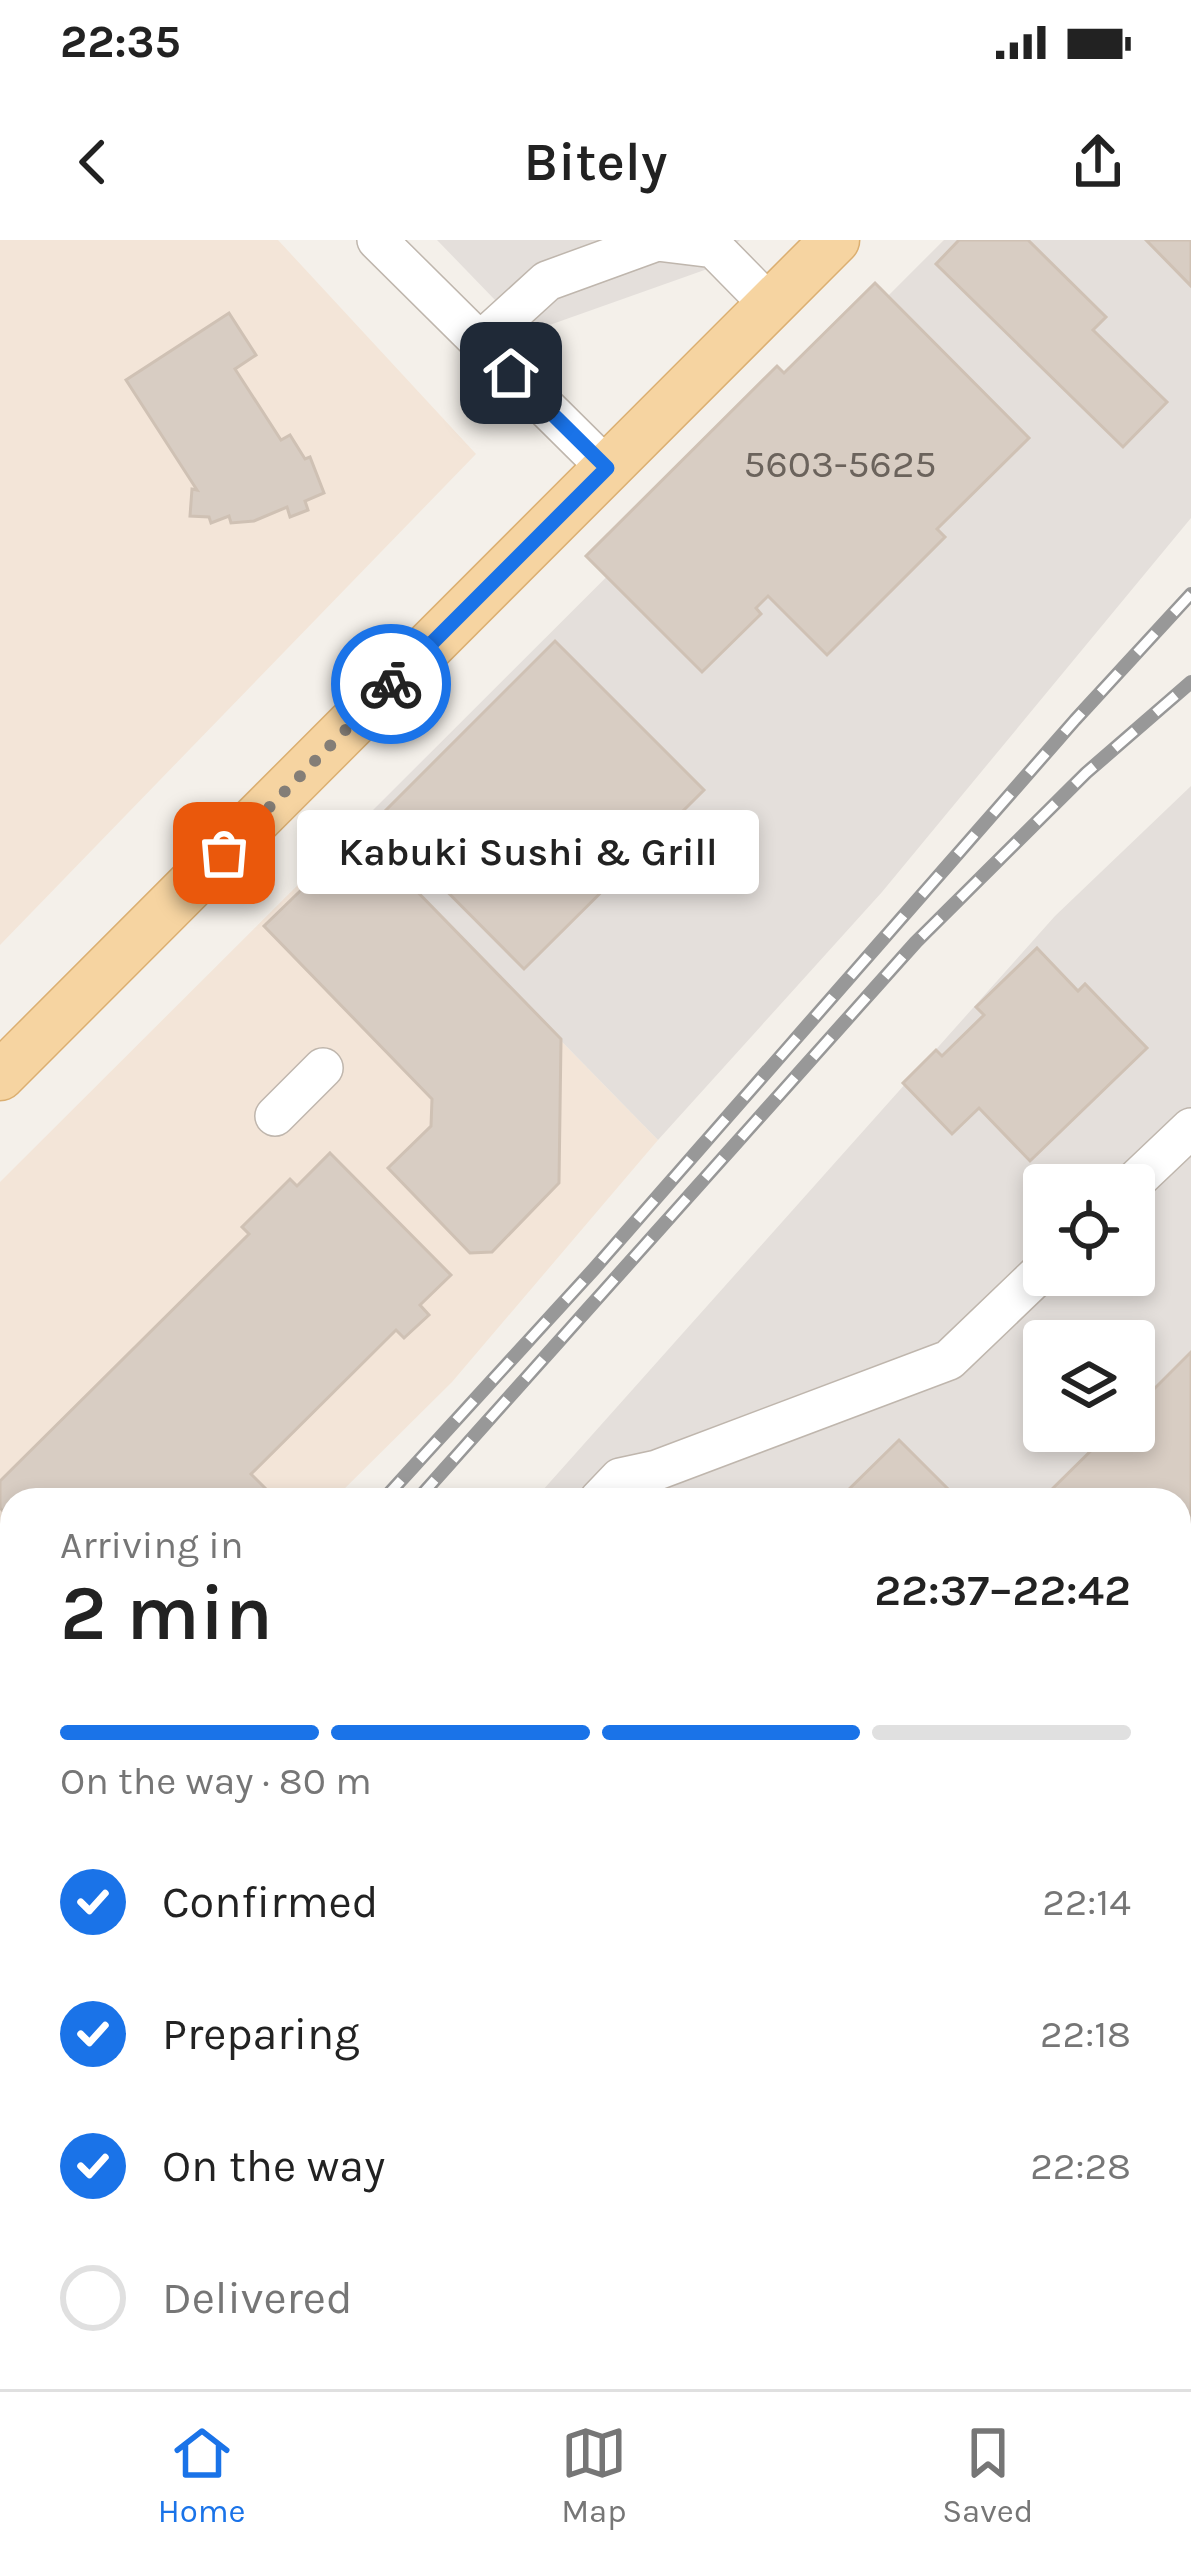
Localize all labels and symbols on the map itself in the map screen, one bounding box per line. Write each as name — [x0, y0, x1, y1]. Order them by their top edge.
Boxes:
pin — [460, 322, 562, 424]
house number: 5603-5625 — [743, 441, 937, 487]
courier — [331, 624, 451, 744]
pin — [173, 802, 275, 904]
callout: Kabuki Sushi & Grill — [296, 811, 758, 895]

